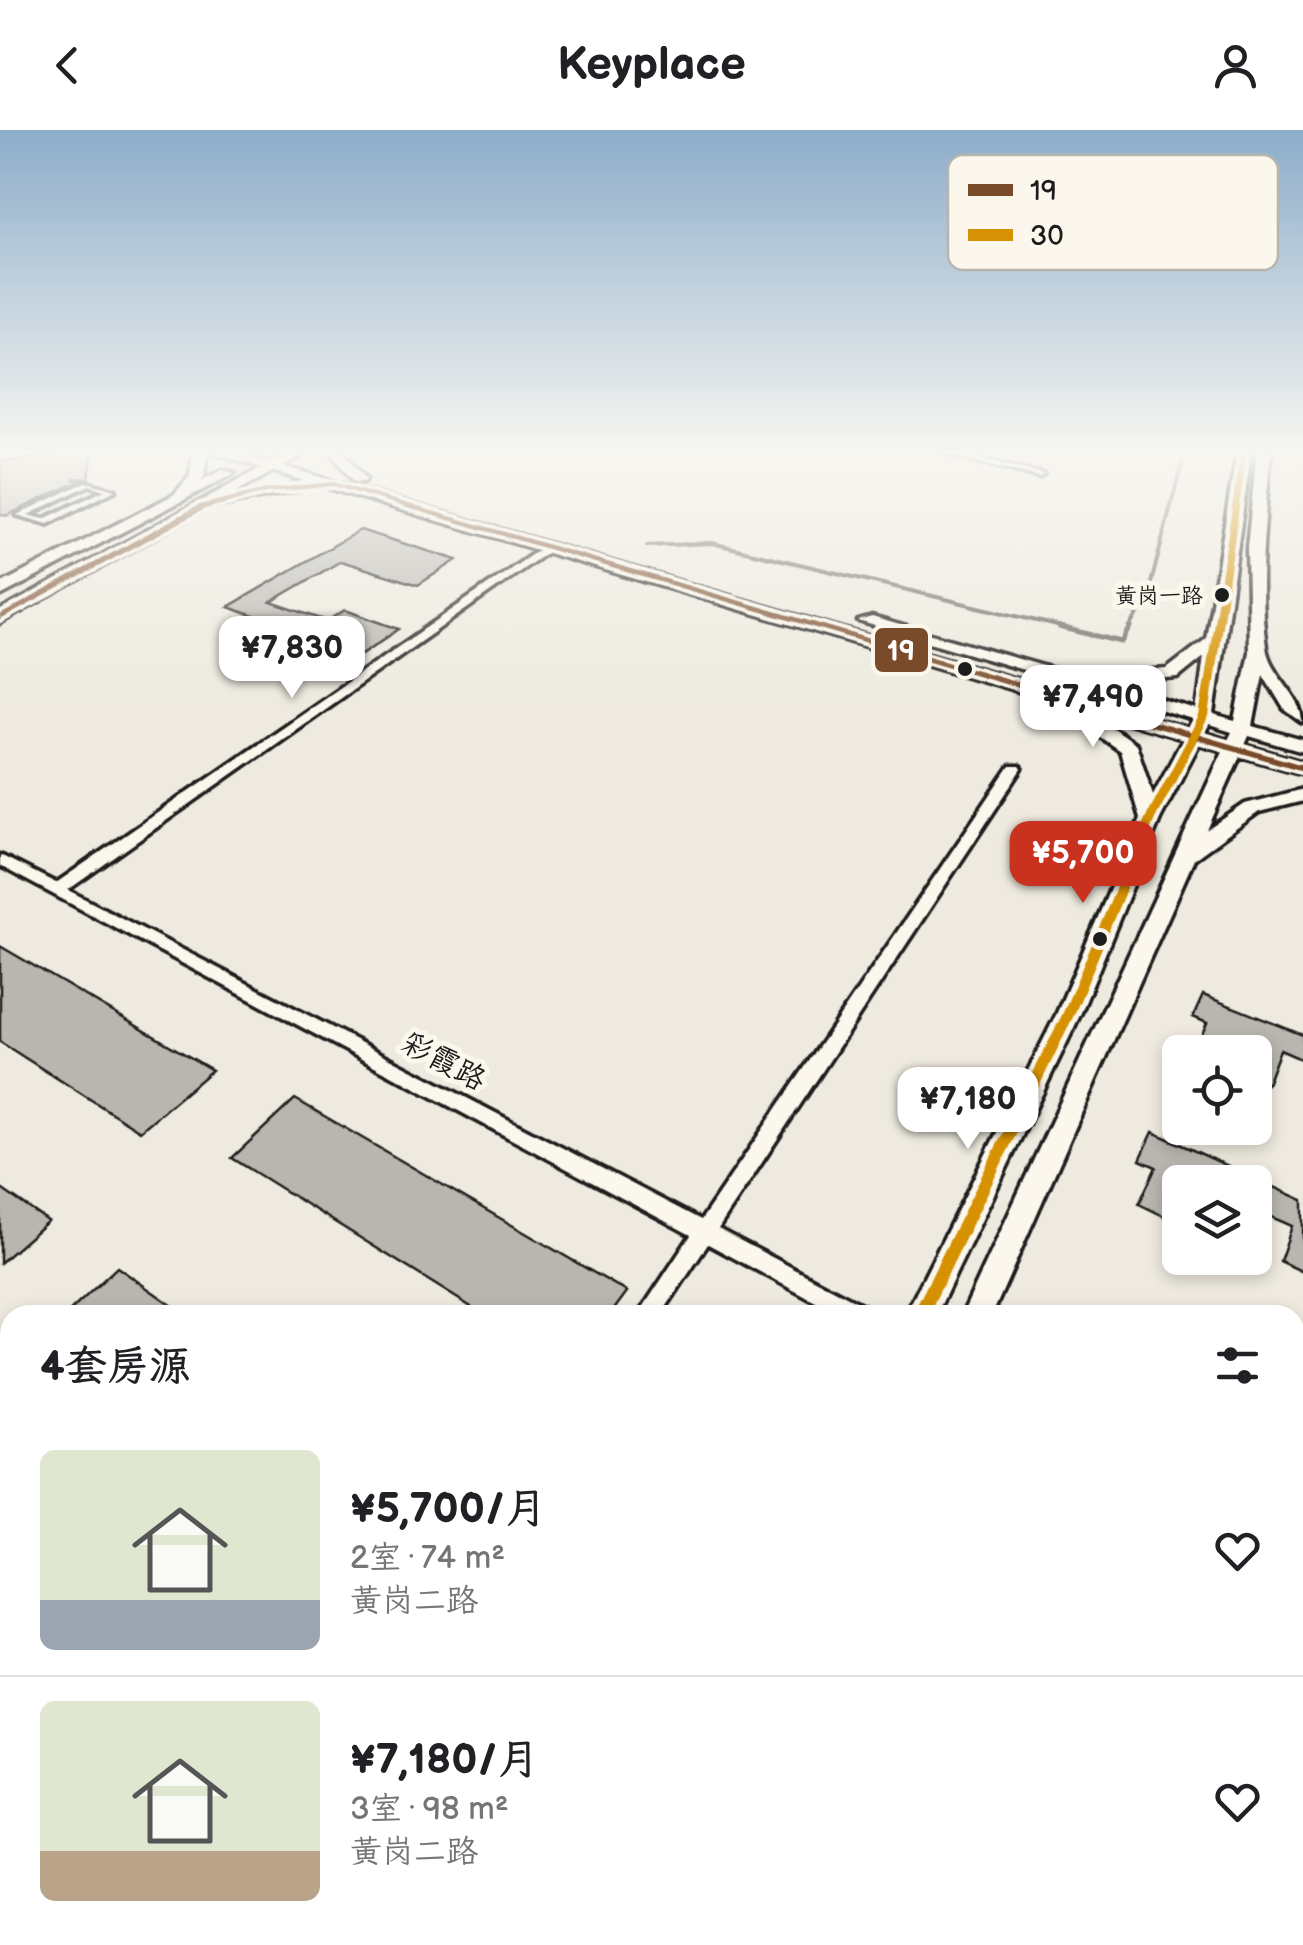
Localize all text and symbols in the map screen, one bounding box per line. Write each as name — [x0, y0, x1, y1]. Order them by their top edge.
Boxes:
icon: back — [40, 38, 95, 93]
text: Keyplace — [557, 38, 746, 93]
icon: person — [1208, 38, 1263, 93]
legend — [948, 155, 1278, 270]
text: 19 — [1030, 175, 1057, 208]
text: 30 — [1030, 220, 1064, 253]
place label: 黄岗一路 — [1115, 583, 1203, 610]
marker: 黄岗一路 — [1212, 585, 1232, 605]
pin: ¥7,830 — [211, 616, 373, 701]
line badge: 19 — [873, 626, 930, 674]
text: ¥7,830 — [241, 629, 343, 668]
text: 19 — [887, 635, 915, 668]
unlabelled marker — [955, 659, 975, 679]
pin: ¥7,490 — [1012, 665, 1174, 750]
text: ¥7,490 — [1042, 678, 1144, 717]
pin: ¥5,700 — [1002, 821, 1164, 906]
text: ¥5,700 — [1032, 834, 1134, 873]
unlabelled marker — [1090, 929, 1110, 949]
street label: 彩霞路 — [395, 1025, 492, 1099]
map controls — [1162, 1035, 1272, 1275]
button: locate — [1162, 1035, 1272, 1145]
pin: ¥7,180 — [887, 1067, 1049, 1152]
text: ¥7,180 — [919, 1080, 1017, 1119]
button: layers — [1162, 1165, 1272, 1275]
icon: filters — [1210, 1338, 1265, 1393]
text: 4套房源 — [40, 1342, 191, 1393]
text: ¥5,700/月 — [350, 1484, 547, 1535]
icon: home — [120, 1490, 240, 1610]
icon: heart — [1210, 1523, 1265, 1578]
text: 2室 · 74 m² — [350, 1539, 505, 1578]
text: 黄岗二路 — [350, 1582, 478, 1621]
text: ¥7,180/月 — [350, 1735, 540, 1786]
icon: home — [120, 1741, 240, 1861]
icon: heart — [1210, 1774, 1265, 1829]
text: 3室 · 98 m² — [350, 1790, 509, 1829]
text: 黄岗二路 — [350, 1833, 478, 1872]

